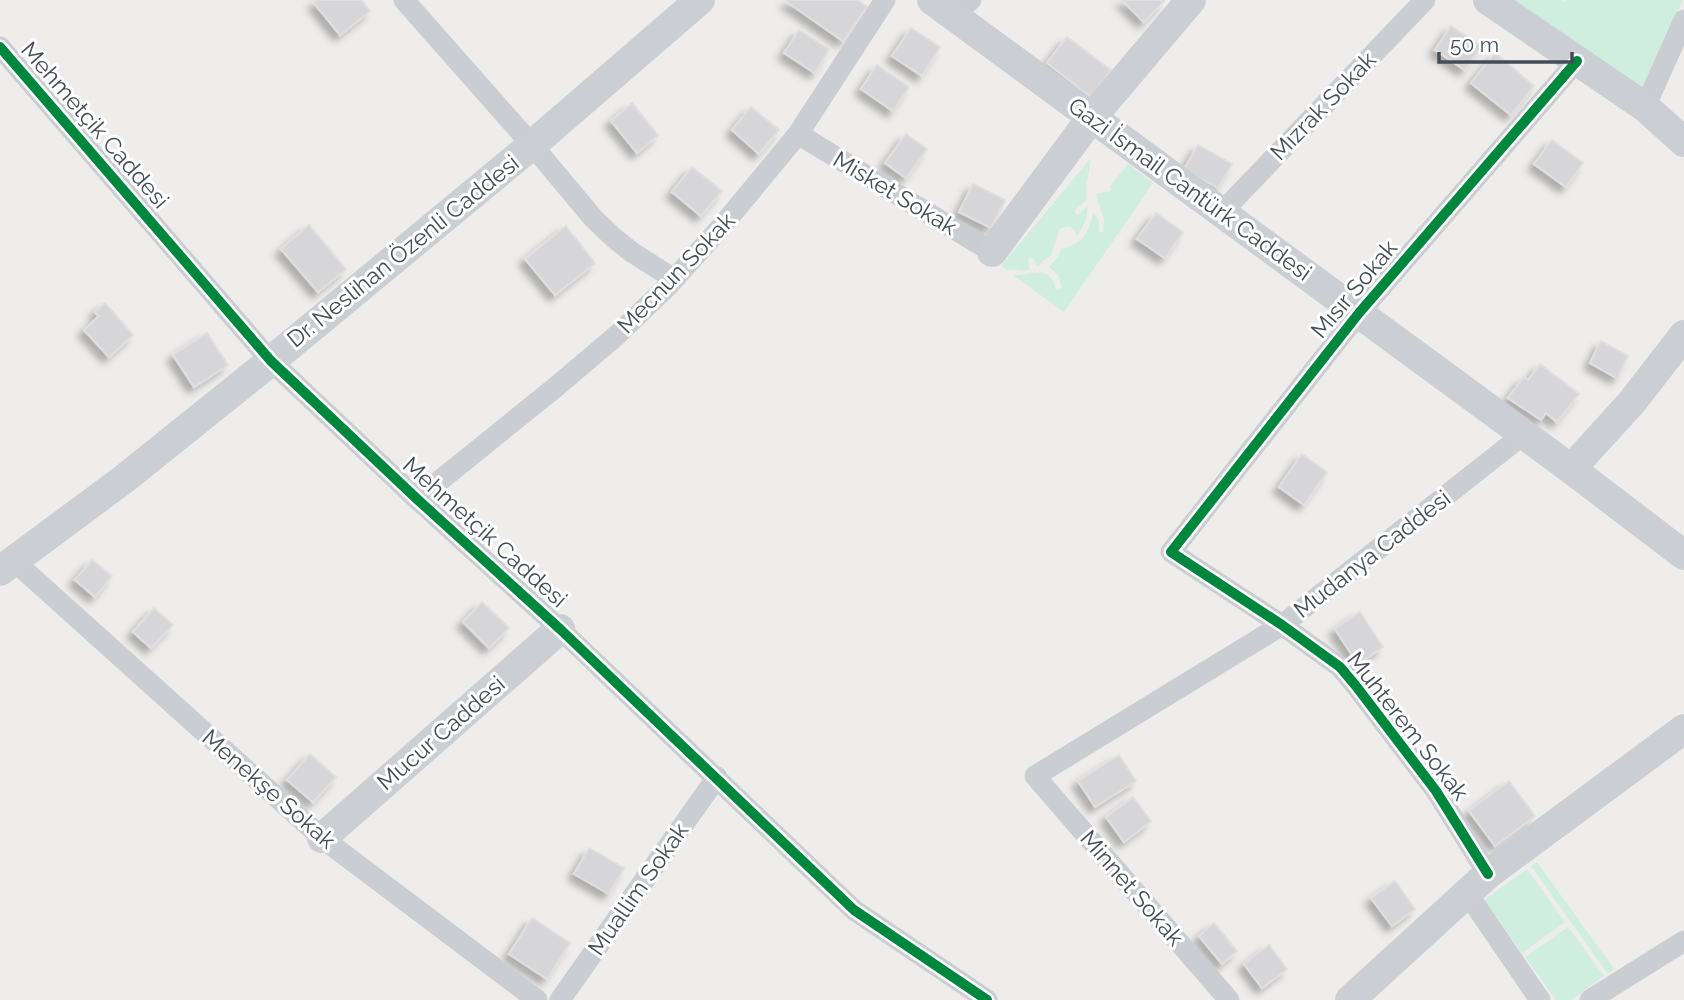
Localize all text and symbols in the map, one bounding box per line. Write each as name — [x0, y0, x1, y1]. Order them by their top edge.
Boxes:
scale bar — [1439, 21, 1572, 65]
text: 50 m — [1450, 32, 1499, 57]
street label: Mehmetçik Caddesi — [16, 36, 175, 213]
street label: Mızrak Sokak — [1264, 46, 1381, 165]
street label: Gazi İsmail Cantürk Caddesi — [1064, 91, 1317, 286]
street label: Misket Sokak — [829, 145, 962, 240]
street label: Dr. Neslihan Özenli Caddesi — [281, 149, 524, 352]
street label: Mecnun Sokak — [611, 207, 740, 338]
street label: Mısır Sokak — [1305, 234, 1402, 343]
street label: Mehmetçik Caddesi — [398, 451, 573, 612]
street label: Mudanya Caddesi — [1288, 484, 1455, 623]
street label: Muhterem Sokak — [1342, 646, 1475, 805]
street label: Mucur Caddesi — [371, 670, 510, 795]
street label: Menekşe Sokak — [197, 723, 341, 854]
street label: Muallim Sokak — [582, 817, 693, 960]
street label: Minnet Sokak — [1075, 825, 1190, 951]

